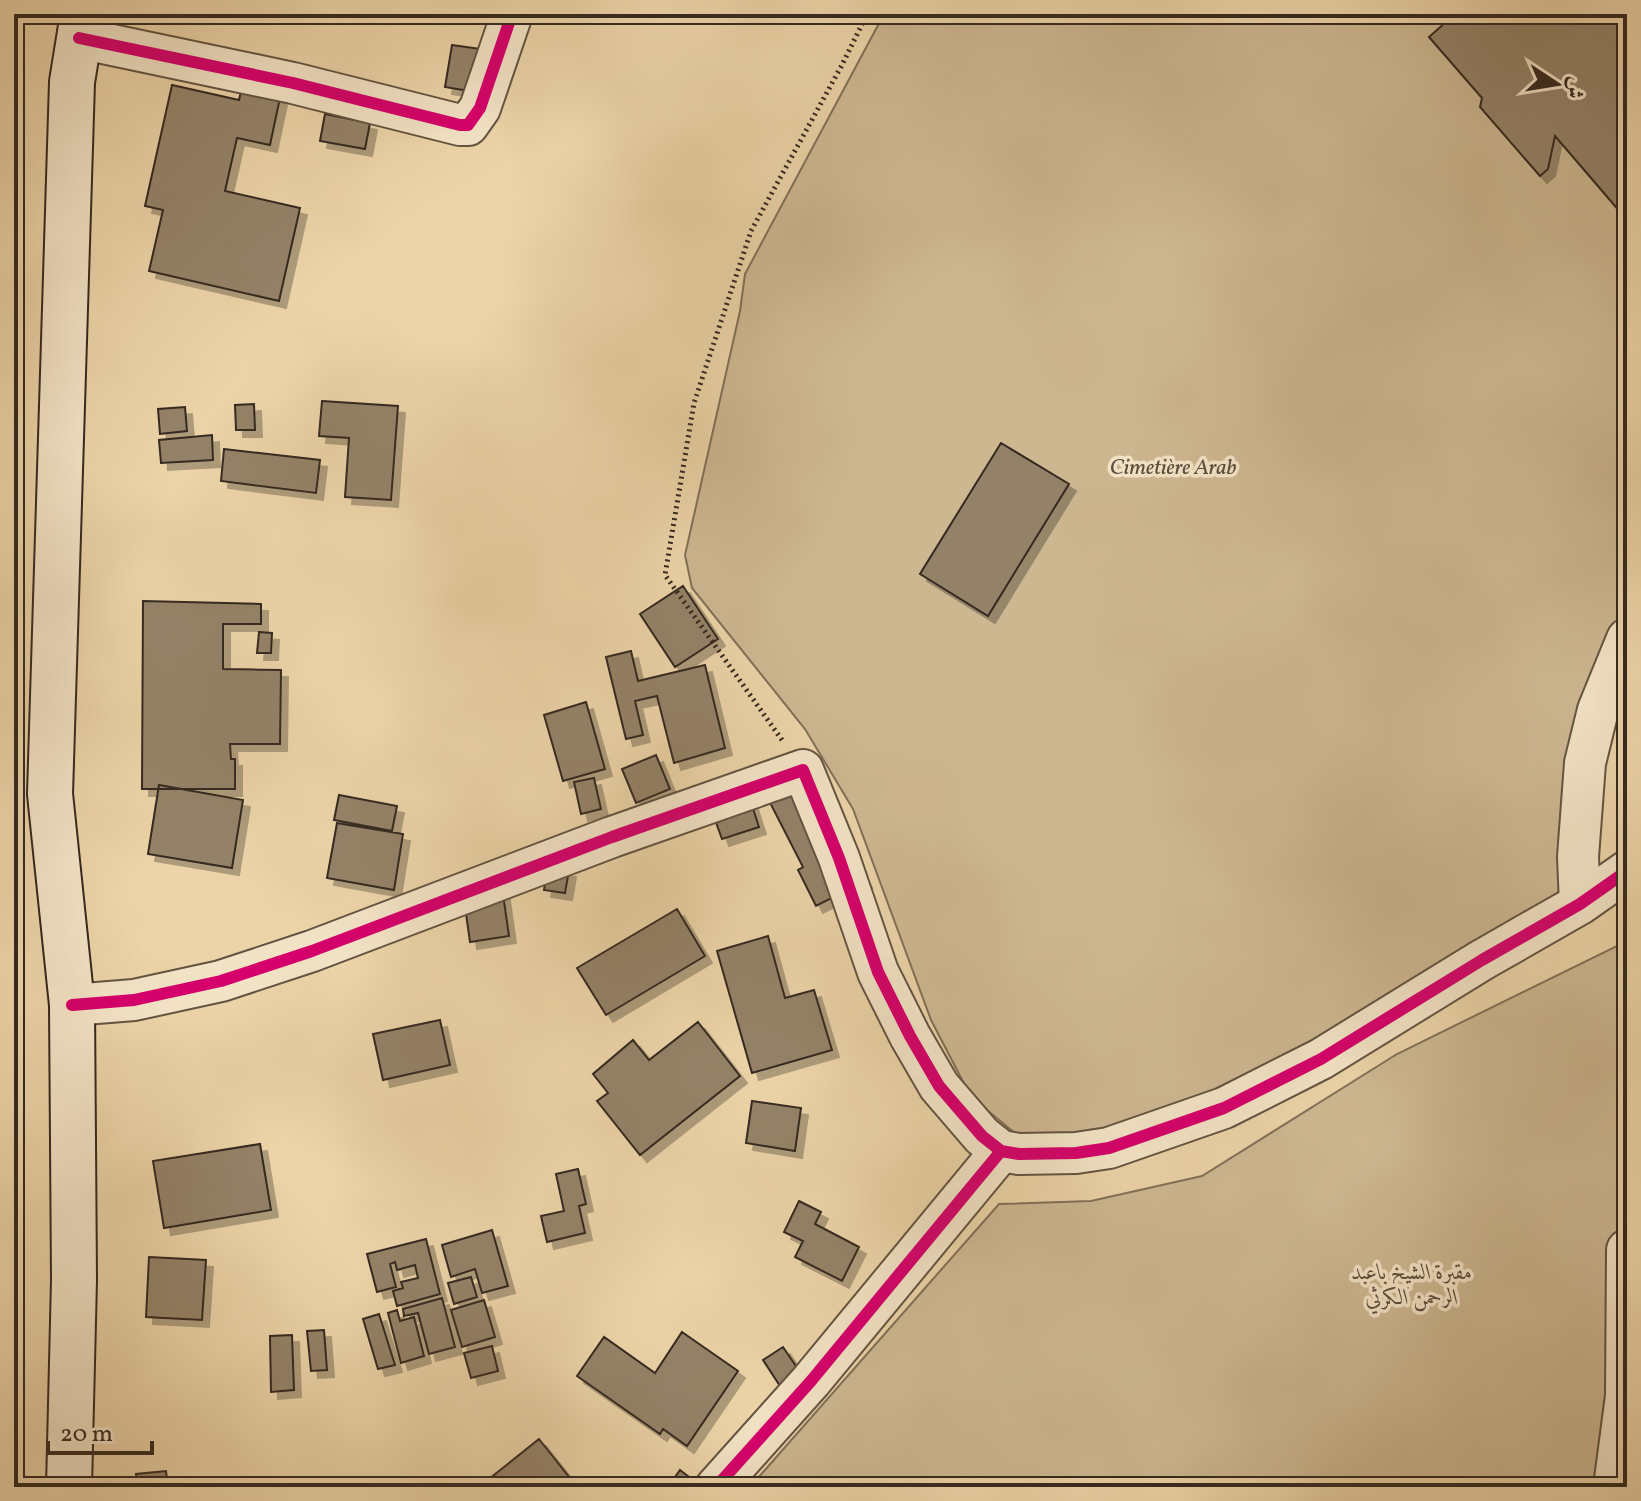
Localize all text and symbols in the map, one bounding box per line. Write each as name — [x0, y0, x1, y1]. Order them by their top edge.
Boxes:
north arrow — [1517, 44, 1597, 124]
text: ش — [1557, 74, 1592, 102]
park label: Cimetière Arab — [1110, 453, 1237, 484]
park label: مقبرة الشيخ باعبد الرحمن الكرثي — [1352, 1258, 1472, 1315]
scale bar — [48, 1405, 152, 1455]
text: 20 m — [60, 1418, 113, 1452]

